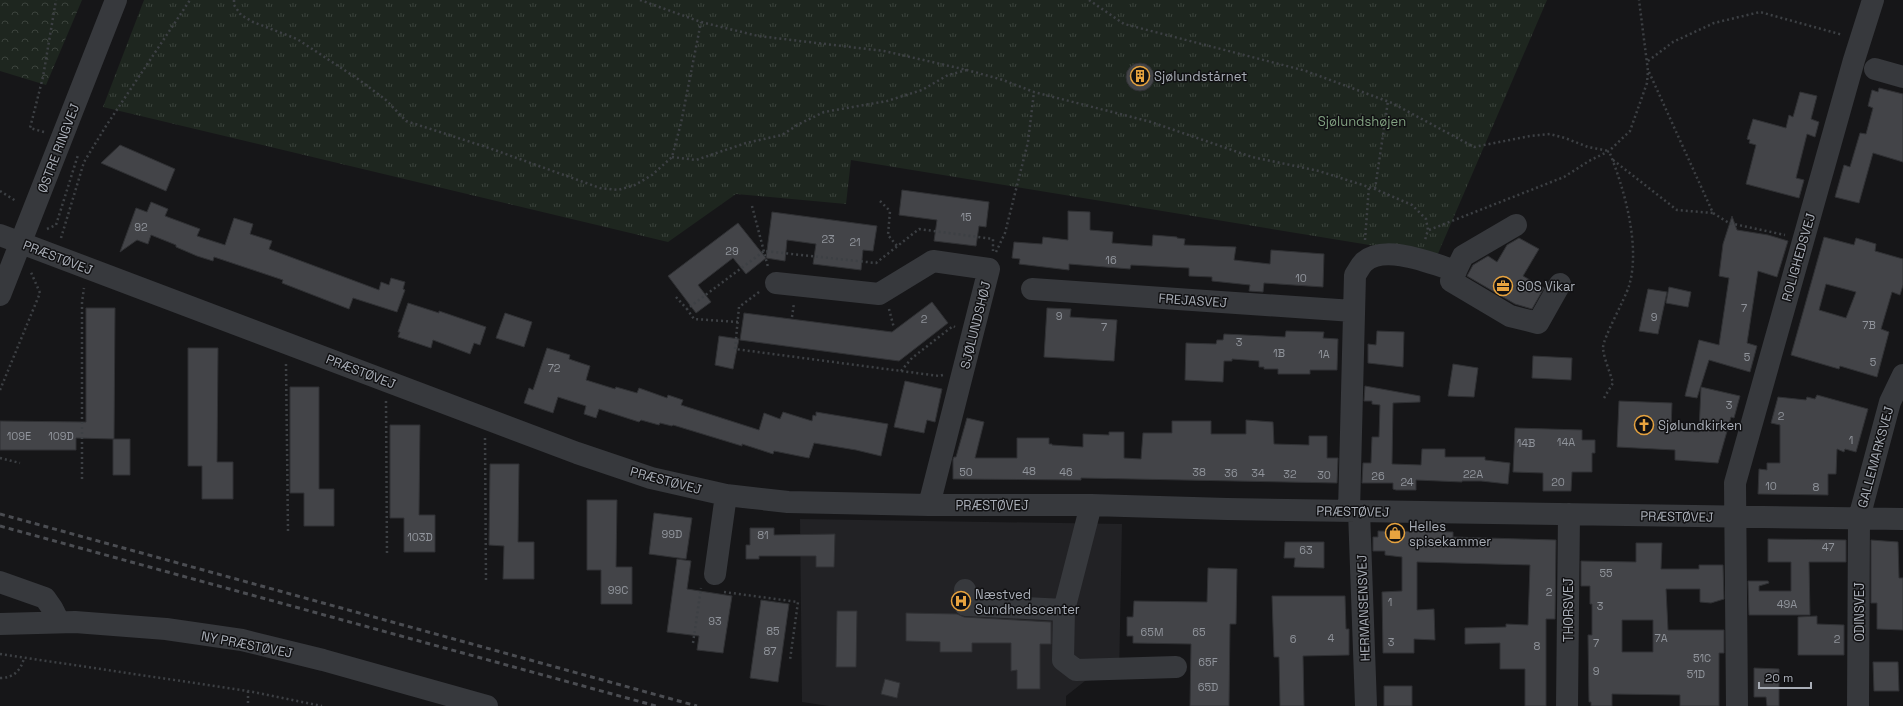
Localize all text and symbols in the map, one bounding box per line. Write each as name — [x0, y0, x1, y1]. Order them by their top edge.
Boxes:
building icon: Sjølundstårnet — [1129, 65, 1151, 87]
place label: Sjølundstårnet — [1154, 68, 1247, 85]
street label: ØSTRE RINGVEJ — [34, 101, 83, 195]
park label: Sjølundshøjen — [1318, 113, 1406, 130]
house number: 15 — [960, 210, 972, 224]
street label: ROLIGHEDSVEJ — [1778, 211, 1819, 303]
house number: 92 — [134, 220, 148, 234]
house number: 23 — [821, 232, 835, 246]
house number: 21 — [849, 235, 861, 249]
street label: PRÆSTØVEJ — [21, 236, 95, 279]
house number: 29 — [725, 244, 739, 258]
house number: 16 — [1105, 253, 1117, 267]
house number: 10 — [1295, 271, 1307, 285]
office icon: SOS Vikar — [1492, 275, 1514, 297]
place label: SOS Vikar — [1517, 278, 1575, 295]
street label: SJØLUNDSHØJ — [956, 279, 995, 371]
street label: FREJASVEJ — [1158, 290, 1228, 311]
house number: 7 — [1741, 301, 1747, 315]
house number: 9 — [1056, 309, 1063, 323]
house number: 9 — [1651, 310, 1658, 324]
house number: 2 — [921, 312, 928, 326]
house number: 7B — [1862, 318, 1876, 332]
house number: 7 — [1101, 320, 1107, 334]
house number: 3 — [1236, 335, 1243, 349]
house number: 1B — [1273, 346, 1285, 360]
house number: 1A — [1318, 347, 1330, 361]
street label: PRÆSTØVEJ — [324, 350, 398, 393]
house number: 5 — [1744, 350, 1751, 364]
house number: 5 — [1870, 355, 1877, 369]
house number: 72 — [548, 361, 561, 375]
house number: 3 — [1726, 398, 1733, 412]
street label: GALLEMARKSVEJ — [1854, 404, 1897, 510]
house number: 2 — [1778, 409, 1785, 423]
church icon: Sjølundkirken — [1633, 414, 1655, 436]
place label: Sjølundkirken — [1658, 417, 1742, 434]
house number: 109E — [7, 429, 31, 443]
house number: 109D — [48, 429, 74, 443]
house number: 1 — [1849, 433, 1853, 447]
house number: 14A — [1557, 435, 1575, 449]
house number: 14B — [1517, 436, 1535, 450]
street label: PRÆSTØVEJ — [628, 463, 704, 498]
house number: 48 — [1022, 464, 1036, 478]
house number: 50 — [959, 465, 973, 479]
house number: 46 — [1059, 465, 1073, 479]
house number: 38 — [1192, 465, 1206, 479]
house number: 36 — [1224, 466, 1238, 480]
house number: 34 — [1251, 466, 1265, 480]
house number: 32 — [1283, 467, 1297, 481]
house number: 22A — [1463, 467, 1483, 481]
house number: 30 — [1317, 468, 1331, 482]
house number: 26 — [1371, 469, 1385, 483]
house number: 24 — [1400, 475, 1414, 489]
house number: 20 — [1551, 475, 1565, 489]
house number: 10 — [1765, 479, 1777, 493]
house number: 8 — [1813, 480, 1820, 494]
street label: PRÆSTØVEJ — [955, 497, 1029, 514]
street label: PRÆSTØVEJ — [1316, 502, 1390, 521]
street label: PRÆSTØVEJ — [1640, 507, 1714, 526]
place label: Helles spisekammer — [1409, 518, 1491, 550]
shop icon: Helles spisekammer — [1384, 522, 1406, 544]
house number: 99D — [662, 527, 682, 541]
house number: 81 — [757, 528, 769, 542]
house number: 103D — [407, 530, 433, 544]
house number: 47 — [1822, 540, 1834, 554]
house number: 63 — [1299, 543, 1313, 557]
street label: HERMANSENSVEJ — [1353, 554, 1374, 662]
house number: 55 — [1599, 566, 1613, 580]
street label: THORSVEJ — [1560, 578, 1577, 642]
street label: ODINSVEJ — [1851, 582, 1868, 642]
house number: 99C — [608, 583, 628, 597]
house number: 2 — [1546, 585, 1553, 599]
place label: Næstved Sundhedscenter — [975, 586, 1080, 618]
hospital icon: Næstved Sundhedscenter — [950, 590, 972, 612]
house number: 1 — [1388, 595, 1392, 609]
house number: 49A — [1777, 597, 1797, 611]
house number: 3 — [1597, 599, 1604, 613]
house number: 93 — [708, 614, 722, 628]
house number: 85 — [766, 624, 780, 638]
house number: 65M — [1141, 625, 1163, 639]
house number: 65 — [1192, 625, 1206, 639]
street label: NY PRÆSTØVEJ — [200, 627, 294, 662]
house number: 4 — [1328, 631, 1335, 645]
house number: 7A — [1654, 631, 1668, 645]
house number: 6 — [1290, 632, 1297, 646]
house number: 2 — [1834, 632, 1841, 646]
house number: 3 — [1388, 635, 1395, 649]
house number: 7 — [1593, 636, 1599, 650]
house number: 8 — [1534, 639, 1541, 653]
house number: 87 — [764, 644, 776, 658]
house number: 51C — [1693, 651, 1711, 665]
house number: 65F — [1198, 655, 1218, 669]
house number: 9 — [1593, 664, 1600, 678]
scale bar — [1759, 664, 1811, 690]
house number: 51D — [1687, 667, 1705, 681]
text: 20 m — [1765, 670, 1793, 686]
house number: 65D — [1198, 680, 1218, 694]

